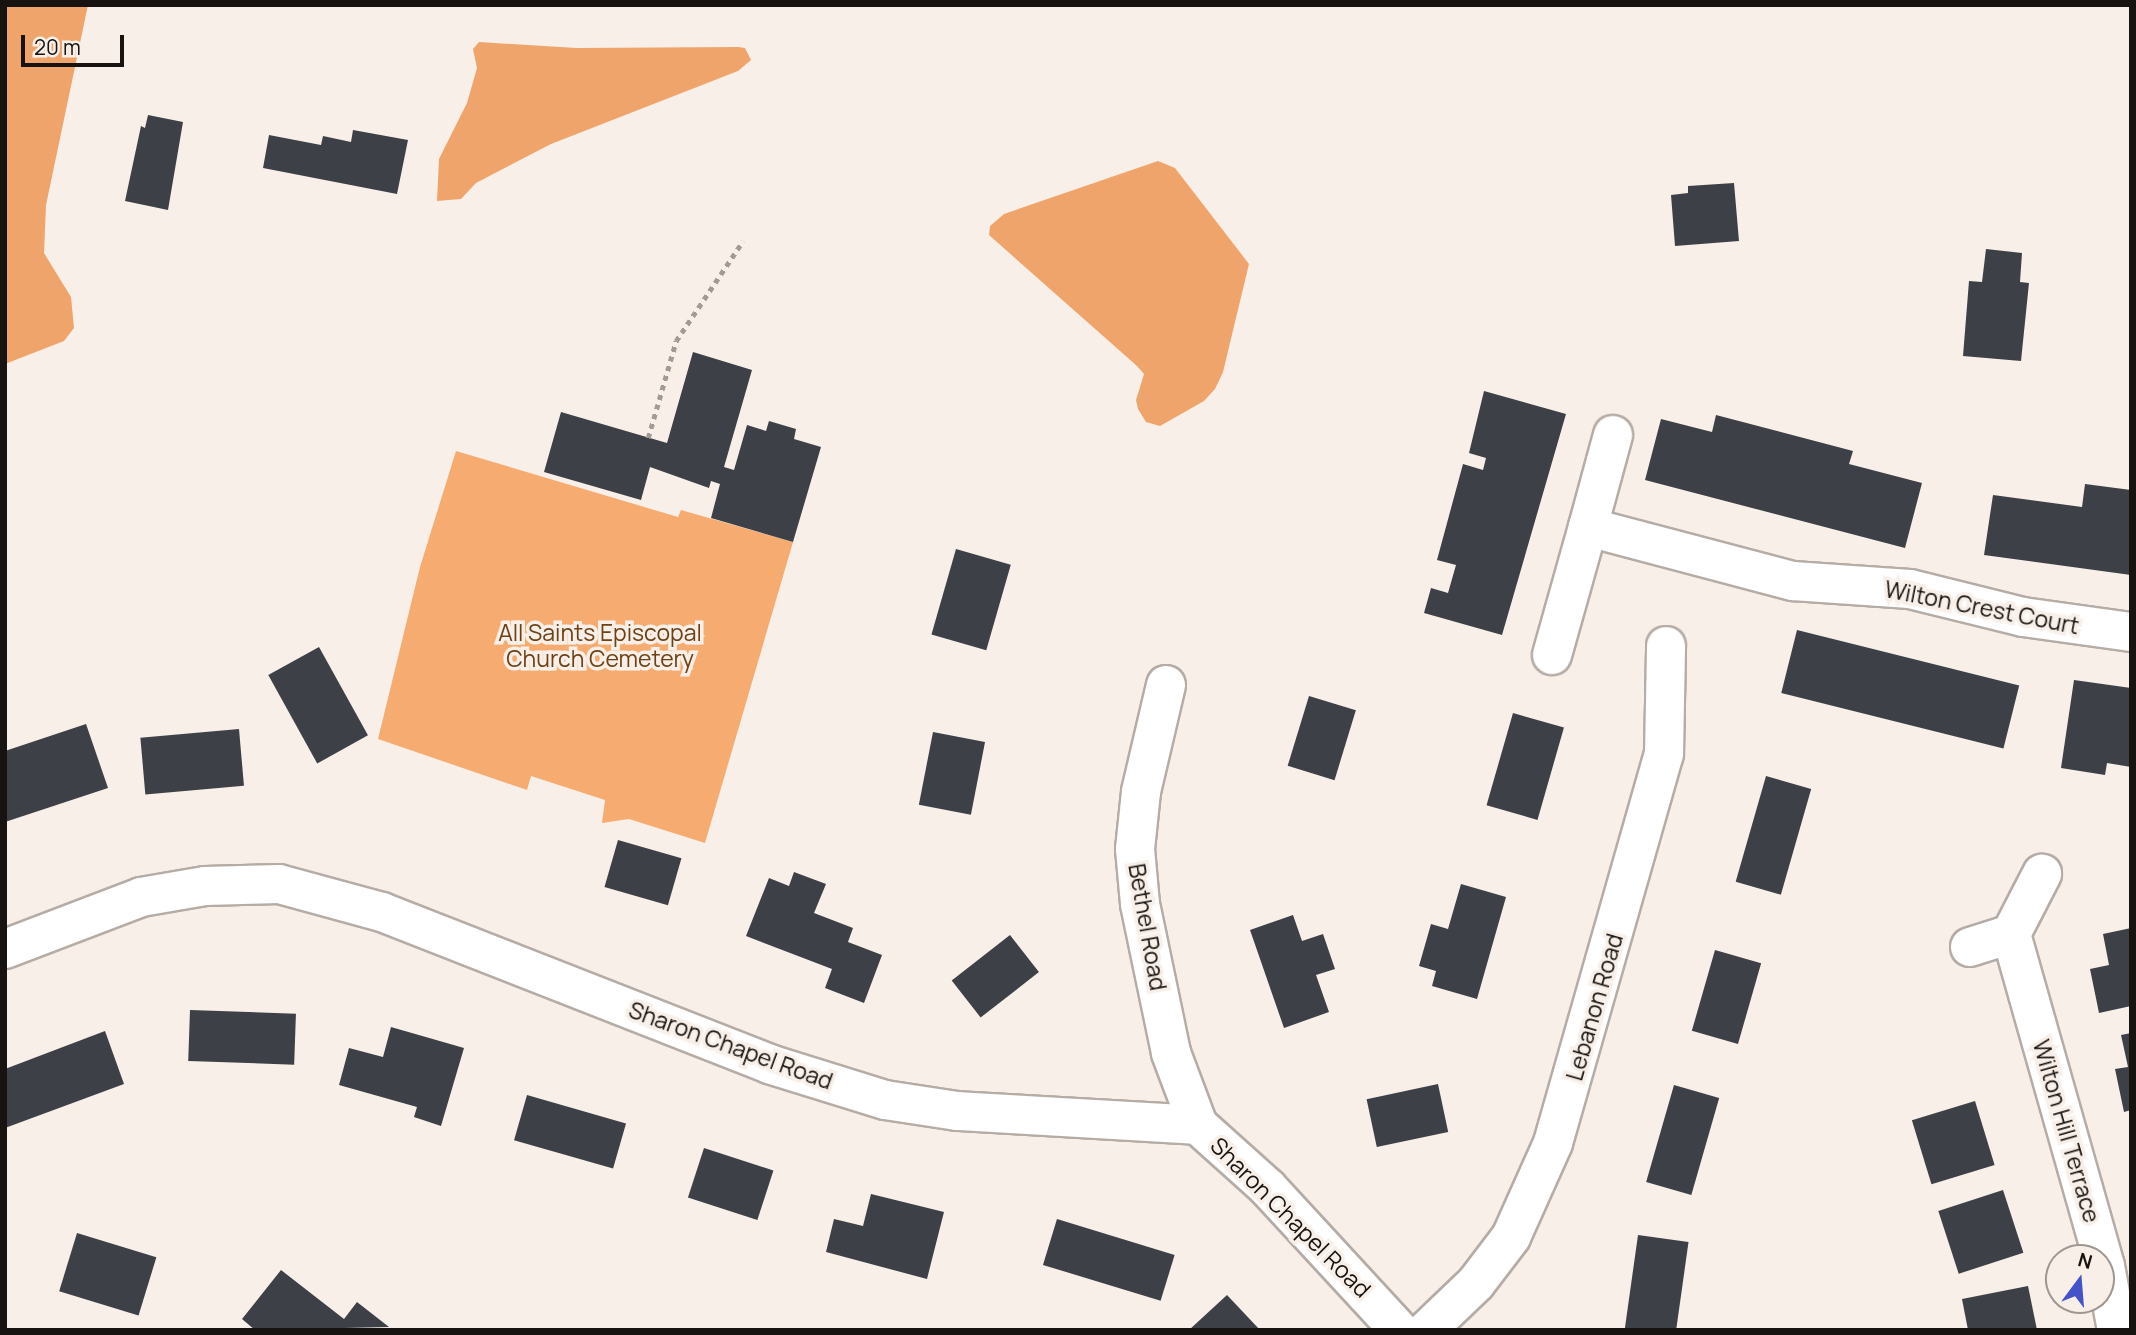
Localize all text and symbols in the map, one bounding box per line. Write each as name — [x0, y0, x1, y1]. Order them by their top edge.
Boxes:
scale bar — [24, 21, 128, 65]
text: 20 m — [34, 33, 81, 61]
street label: Wilton Crest Court — [1882, 575, 2082, 639]
park label: All Saints Episcopal Church Cemetery — [498, 618, 702, 672]
street label: Bethel Road — [1123, 861, 1173, 993]
street label: Lebanon Road — [1560, 930, 1628, 1084]
street label: Sharon Chapel Road — [625, 995, 837, 1095]
street label: Wilton Hill Terrace — [2028, 1036, 2106, 1226]
street label: Sharon Chapel Road — [1205, 1131, 1377, 1303]
north arrow — [2045, 1244, 2115, 1314]
text: N — [2075, 1246, 2095, 1275]

